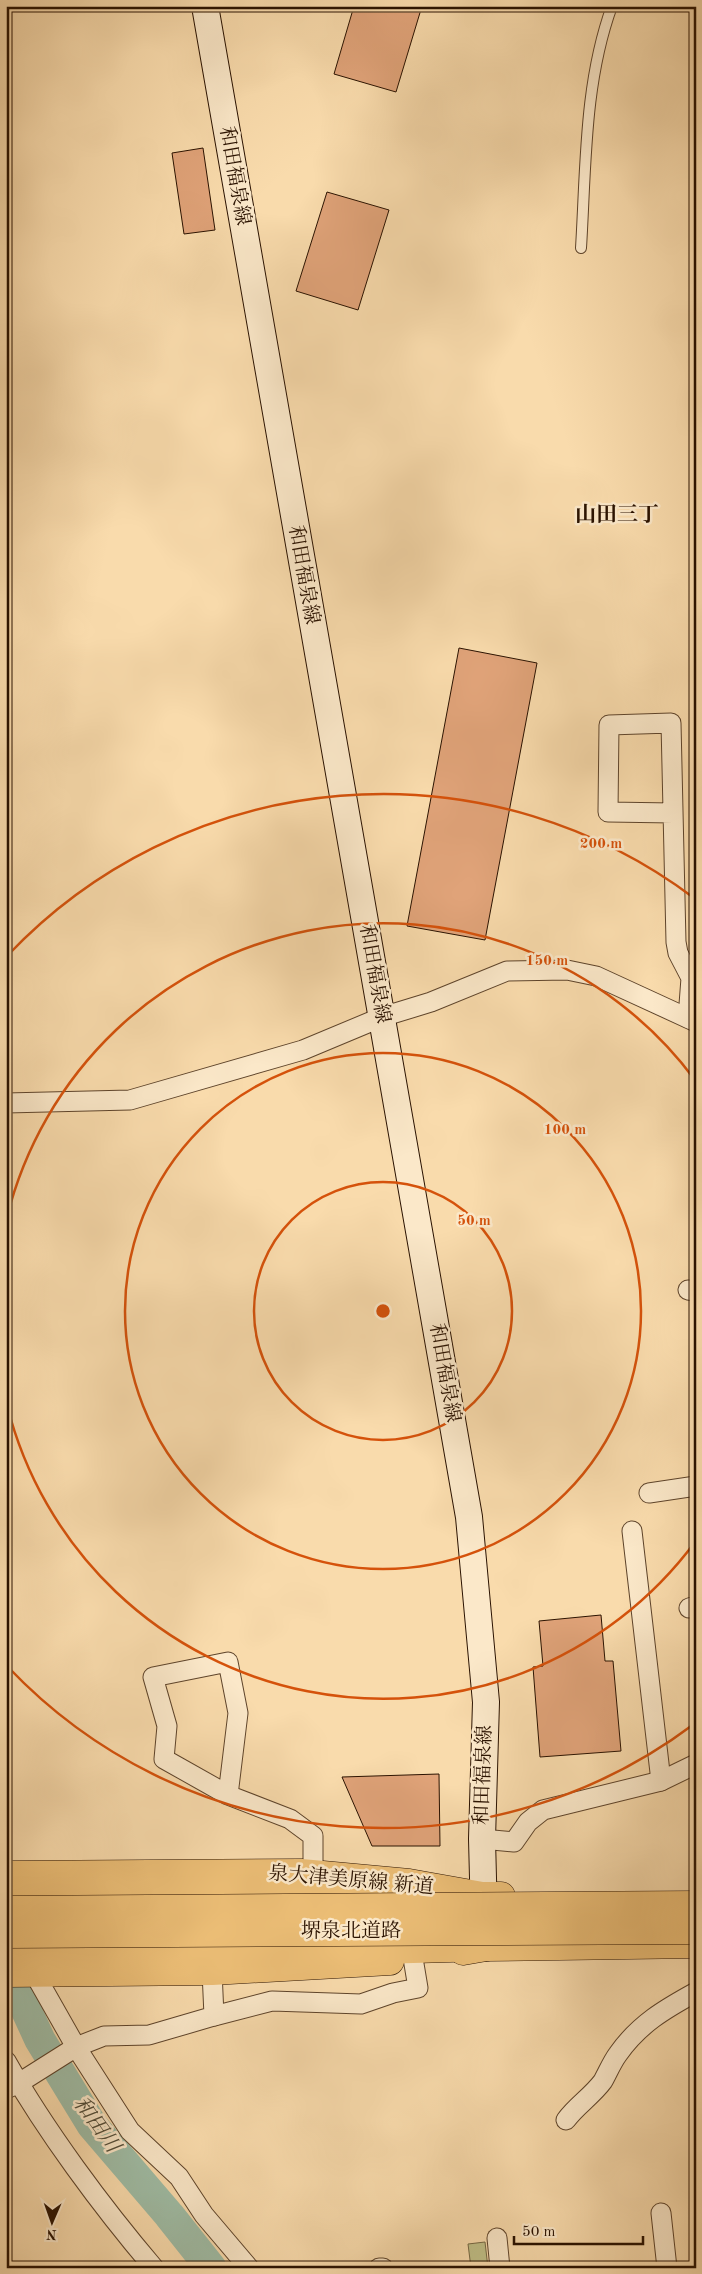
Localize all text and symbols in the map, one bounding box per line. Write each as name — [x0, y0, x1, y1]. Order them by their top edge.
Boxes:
street label: 和田福泉線 — [215, 125, 255, 227]
district label: 山田三丁 — [575, 503, 659, 526]
street label: 和田福泉線 — [284, 524, 324, 626]
text: 200 m — [580, 837, 622, 852]
street label: 和田福泉線 — [355, 923, 395, 1025]
text: 150 m — [526, 954, 568, 969]
text: 100 m — [544, 1123, 586, 1138]
text: 50 m — [457, 1214, 491, 1229]
centre of rings — [374, 1302, 392, 1320]
street label: 和田福泉線 — [425, 1322, 465, 1424]
street label: 和田福泉線 — [470, 1725, 496, 1825]
street label: 泉大津美原線 新道 — [268, 1862, 435, 1898]
street label: 堺泉北道路 — [301, 1920, 401, 1942]
water label: 和田川 — [69, 2092, 126, 2158]
north arrow — [28, 2196, 78, 2246]
scale bar — [514, 2214, 643, 2246]
text: 50 m — [522, 2225, 556, 2240]
text: N — [46, 2227, 57, 2241]

